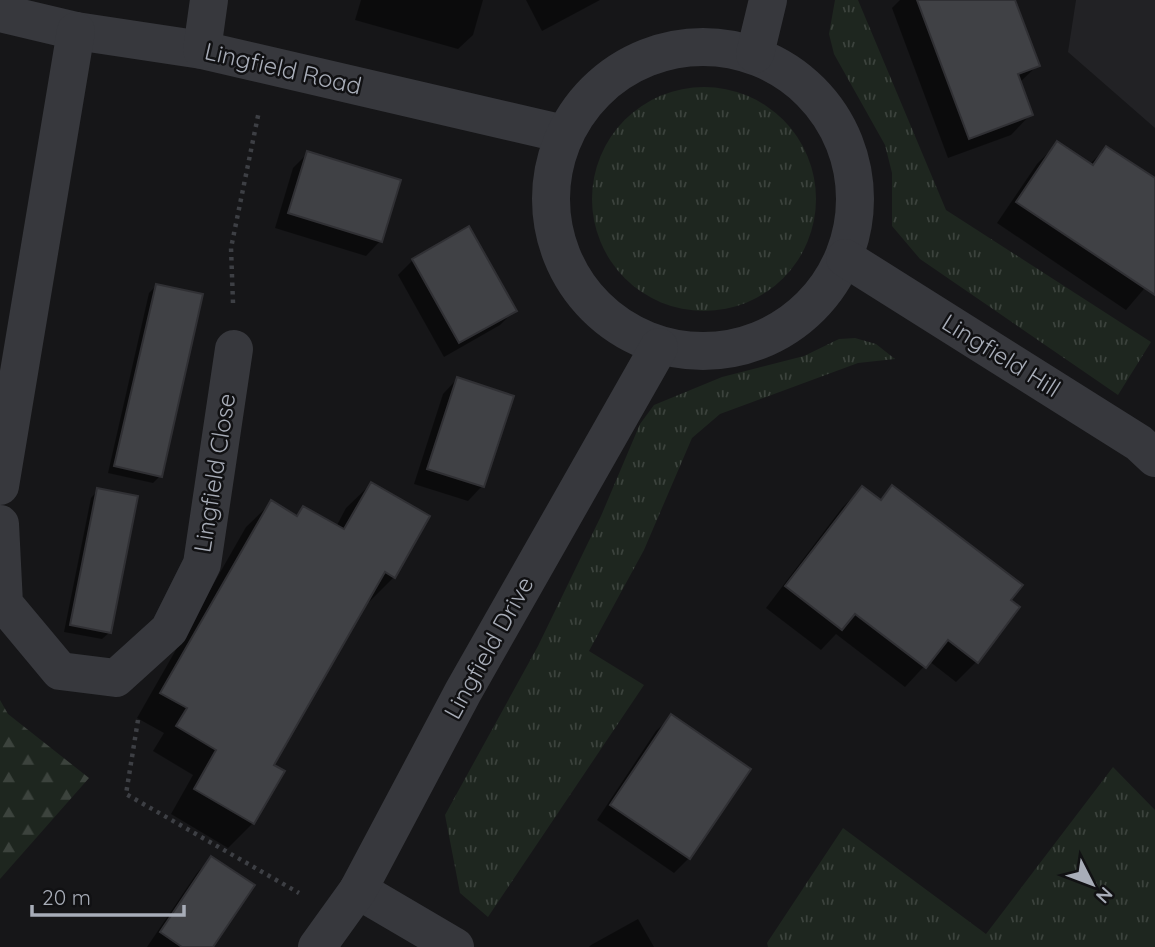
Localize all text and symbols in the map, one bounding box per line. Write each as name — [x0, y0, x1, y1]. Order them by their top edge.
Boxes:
street label: Lingfield Road — [202, 35, 365, 101]
street label: Lingfield Hill — [937, 307, 1066, 403]
street label: Lingfield Close — [187, 391, 241, 555]
street label: Lingfield Drive — [437, 571, 540, 724]
north arrow — [1057, 849, 1127, 919]
scale bar — [32, 874, 184, 918]
text: N — [1091, 882, 1118, 909]
text: 20 m — [42, 884, 91, 910]

